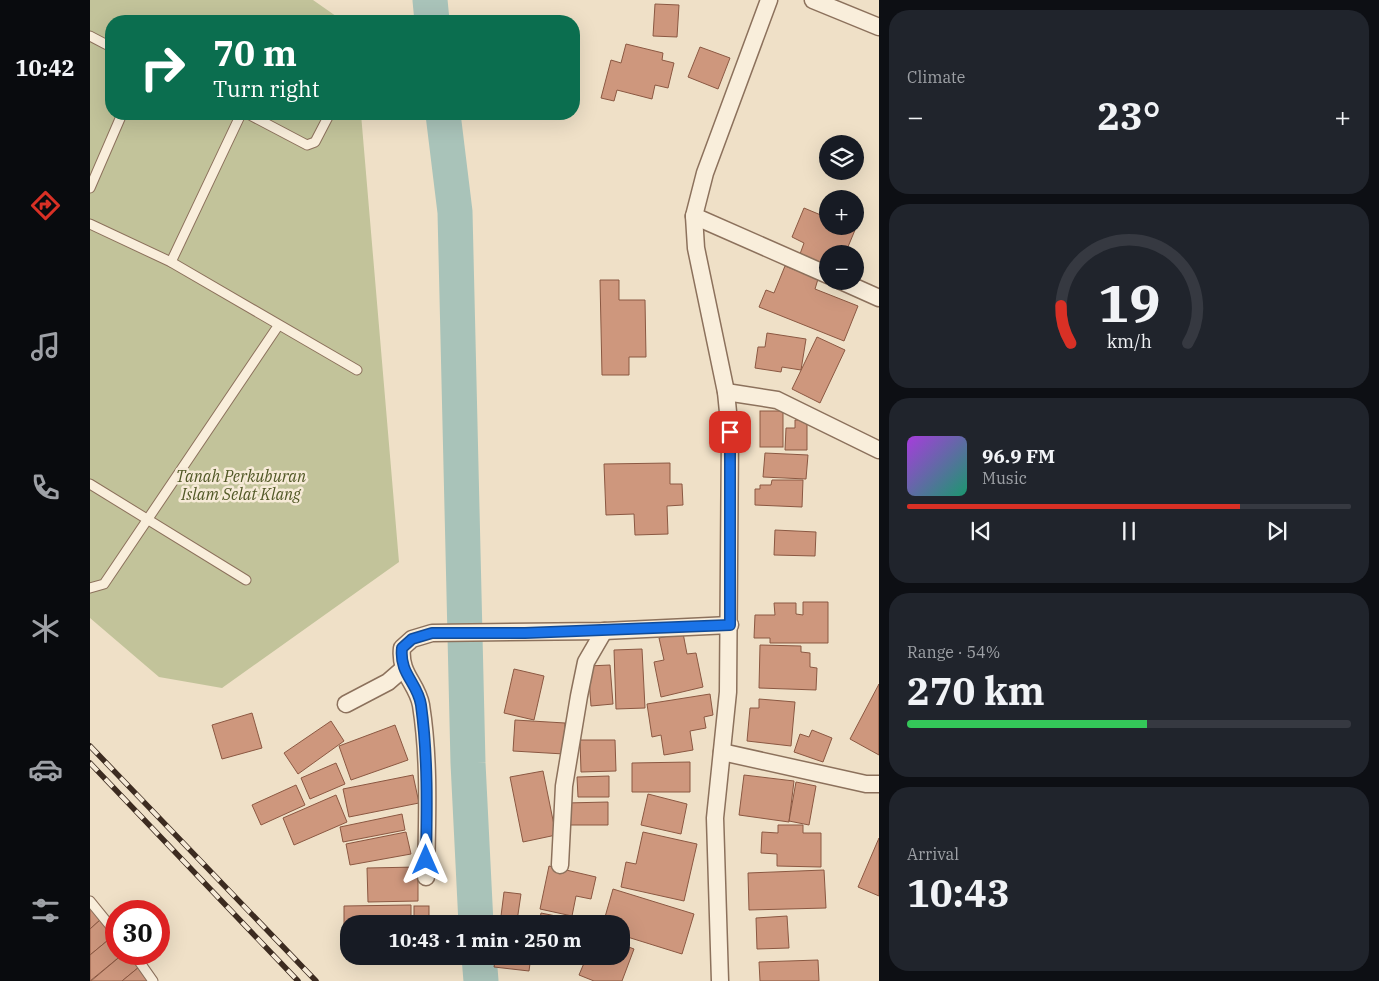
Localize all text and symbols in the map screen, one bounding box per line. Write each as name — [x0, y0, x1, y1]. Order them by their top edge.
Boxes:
text: 70 m — [213, 30, 297, 76]
icon: right — [130, 35, 195, 100]
text: 10:42 — [15, 53, 75, 82]
text: Climate — [907, 67, 965, 87]
text: Turn right — [213, 74, 320, 103]
text: 23° — [1097, 91, 1161, 140]
text: − — [907, 98, 924, 135]
text: + — [1334, 98, 1351, 135]
map controls — [819, 135, 864, 290]
button: layers — [819, 135, 864, 180]
icon: directions — [28, 188, 63, 223]
button: + — [819, 190, 864, 235]
button: − — [819, 245, 864, 290]
text: 19 — [1098, 269, 1160, 336]
icon: music — [28, 329, 63, 364]
text: km/h — [1106, 330, 1152, 353]
pin — [709, 411, 751, 453]
icon: arrive — [716, 418, 744, 446]
text: 96.9 FM — [982, 444, 1055, 468]
park label: Tanah Perkuburan Islam Selat Klang — [176, 466, 306, 504]
text: Music — [982, 468, 1027, 488]
icon: phone — [28, 470, 63, 505]
icon: previous — [967, 517, 995, 545]
icon: pause — [1115, 517, 1143, 545]
icon: next — [1263, 517, 1291, 545]
icon: climate — [28, 611, 63, 646]
text: Range · 54% — [907, 642, 1000, 662]
text: 270 km — [907, 666, 1045, 715]
icon: car — [28, 752, 63, 787]
position arrow — [399, 833, 451, 885]
text: Arrival — [907, 844, 959, 864]
text: 10:43 — [907, 868, 1010, 917]
icon: filters — [28, 893, 63, 928]
speed limit sign: 30 — [105, 900, 170, 965]
text: 10:43 · 1 min · 250 m — [389, 928, 581, 952]

